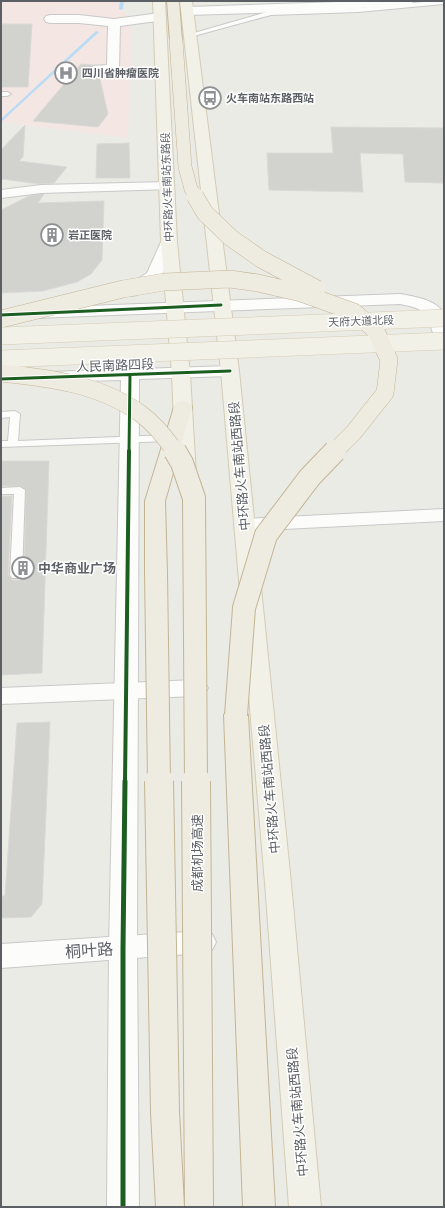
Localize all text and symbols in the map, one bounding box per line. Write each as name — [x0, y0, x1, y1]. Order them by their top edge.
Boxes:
hospital icon: 四川省肿瘤医院 — [53, 60, 79, 86]
place label: 四川省肿瘤医院 — [82, 66, 159, 80]
bus stop icon: 火车南站东路西站 — [197, 85, 223, 111]
place label: 火车南站东路西站 — [226, 91, 314, 105]
street label: 中环路火车南站东路段 — [158, 132, 176, 242]
building icon: 岩正医院 — [39, 222, 65, 248]
place label: 岩正医院 — [68, 228, 112, 242]
street label: 天府大道北段 — [328, 313, 394, 329]
street label: 人民南路四段 — [76, 356, 154, 375]
street label: 中环路火车南站西路段 — [225, 400, 254, 531]
building icon: 中华商业广场 — [10, 555, 36, 581]
place label: 中华商业广场 — [38, 560, 116, 577]
street label: 中环路火车南站西路段 — [255, 723, 284, 854]
street label: 成都机场高速 — [189, 814, 206, 892]
street label: 桐叶路 — [64, 938, 114, 962]
street label: 中环路火车南站西路段 — [283, 1046, 312, 1177]

